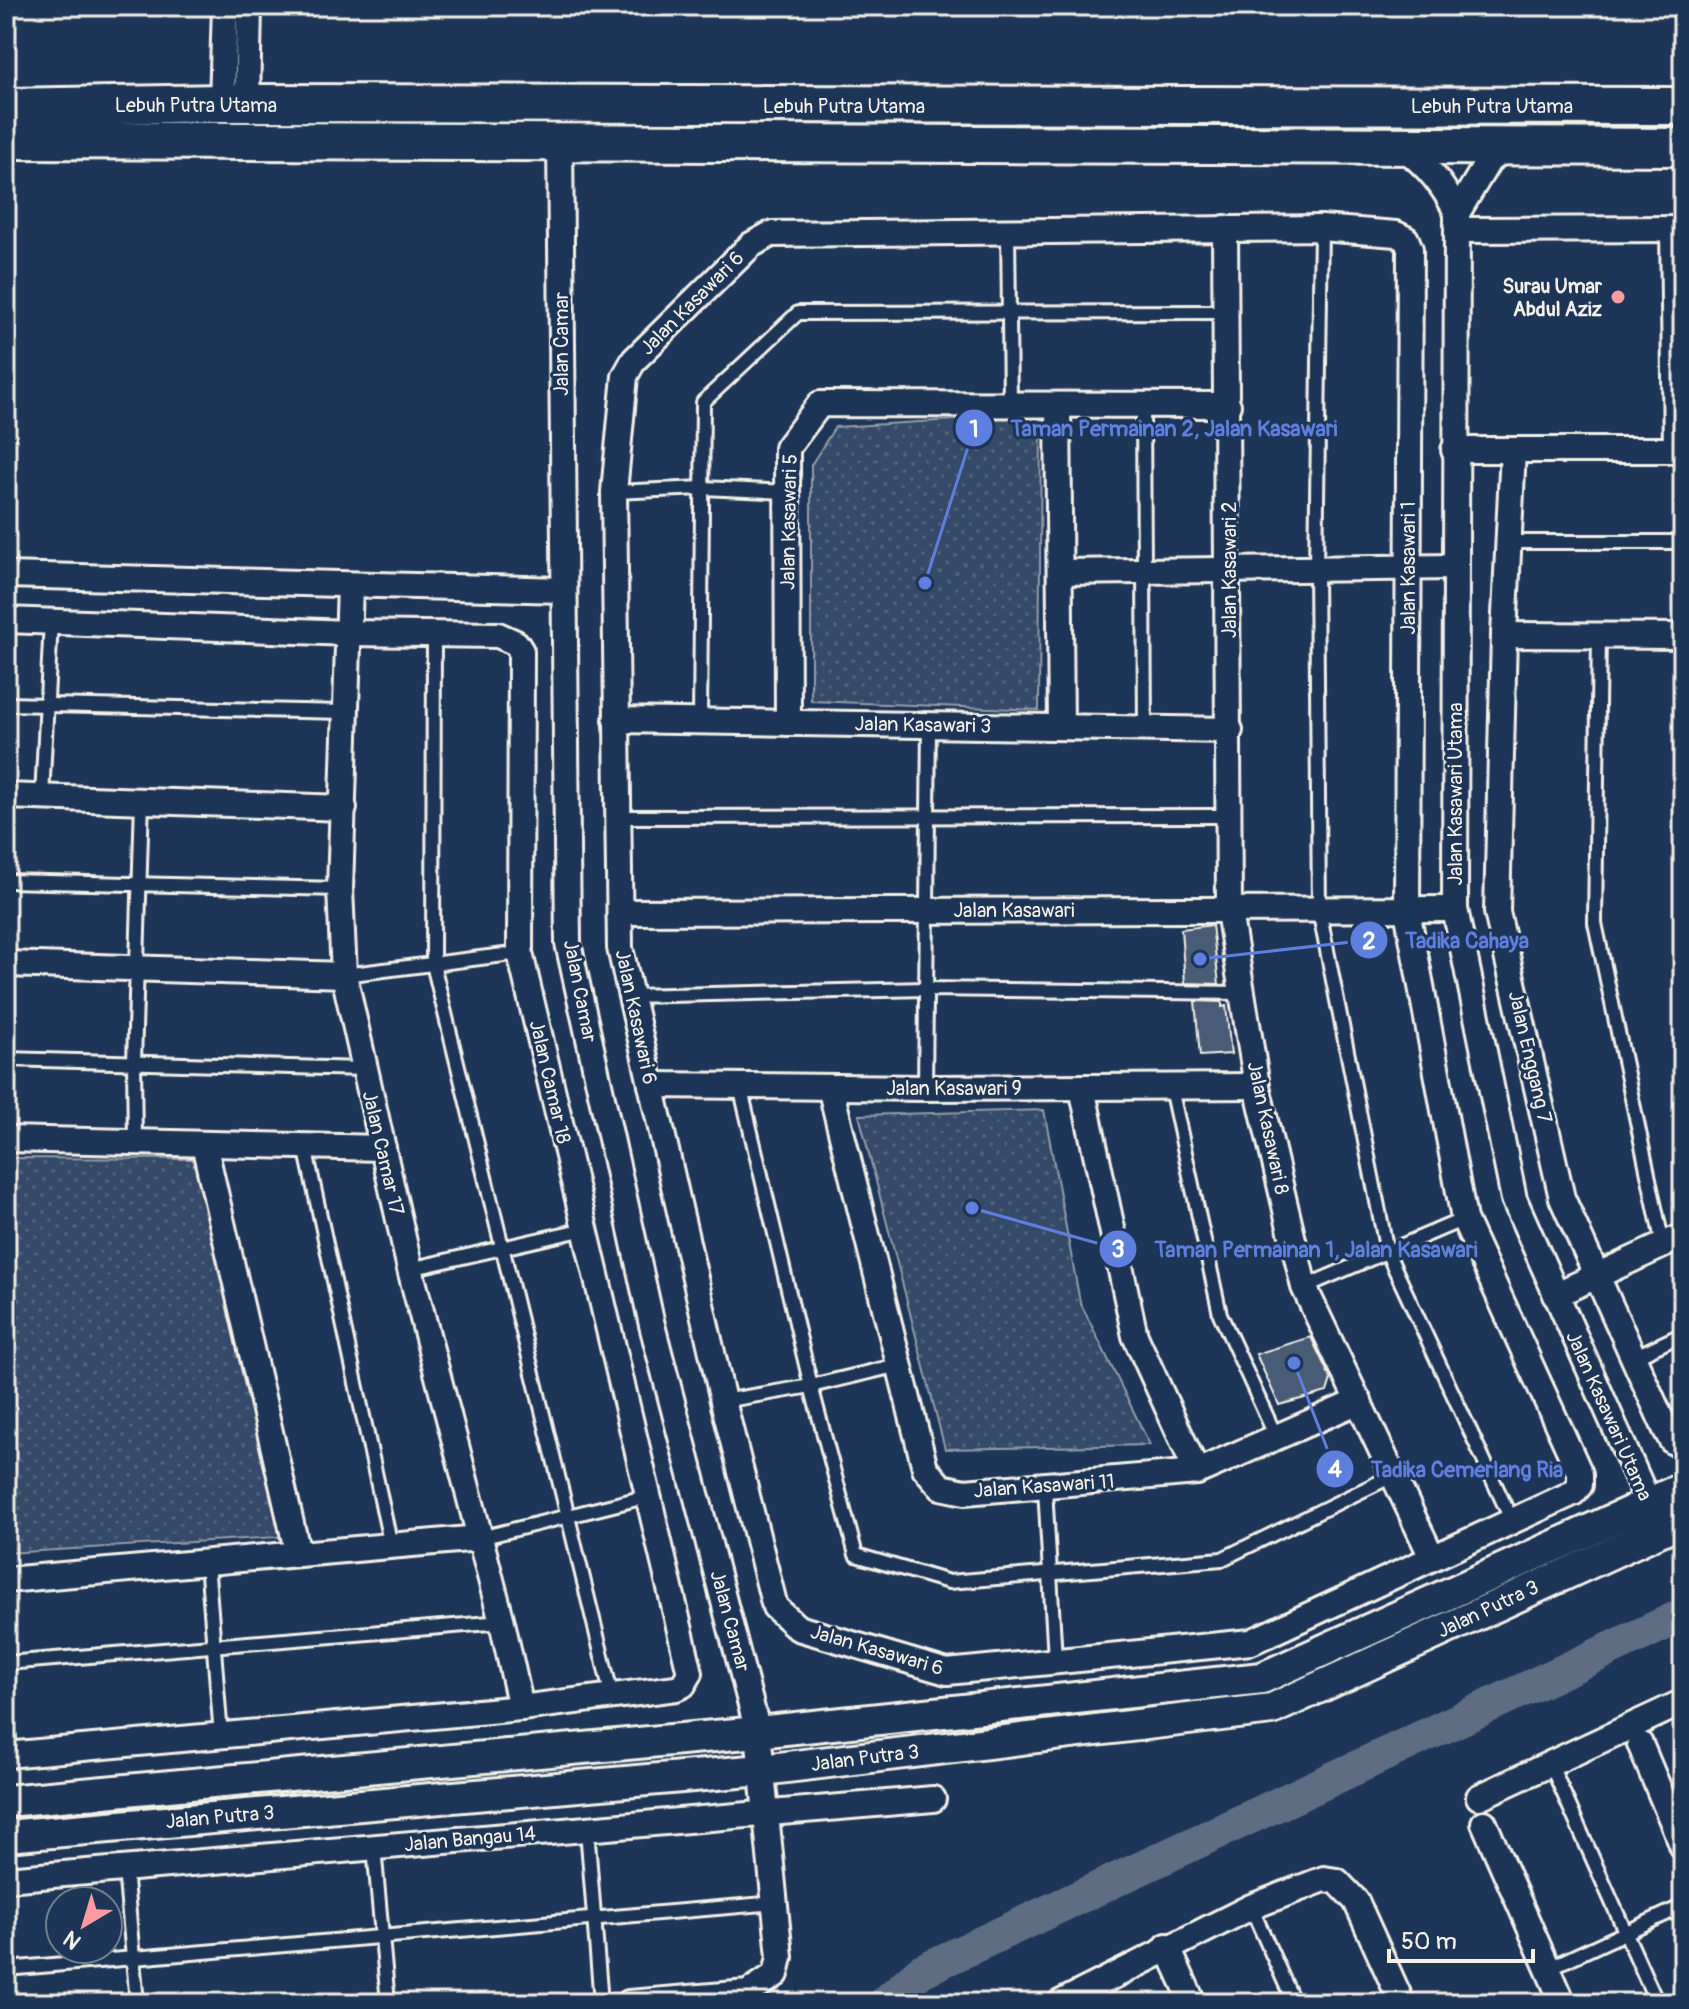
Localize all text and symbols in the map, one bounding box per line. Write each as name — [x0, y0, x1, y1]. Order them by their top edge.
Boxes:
street label: Lebuh Putra Utama — [115, 93, 277, 118]
street label: Lebuh Putra Utama — [763, 94, 925, 119]
street label: Lebuh Putra Utama — [1411, 94, 1573, 119]
street label: Jalan Kasawari 6 — [635, 246, 749, 360]
place label: Surau Umar Abdul Aziz — [1502, 274, 1603, 322]
marker: Surau Umar Abdul Aziz — [1609, 288, 1627, 306]
street label: Jalan Camar — [549, 292, 574, 396]
callout: Taman Permainan 2, Jalan Kasawari — [954, 405, 1353, 451]
text: 1 — [969, 415, 979, 444]
text: Taman Permainan 2, Jalan Kasawari — [1010, 415, 1338, 443]
street label: Jalan Kasawari 5 — [775, 454, 803, 590]
street label: Jalan Kasawari 1 — [1396, 501, 1421, 635]
street label: Jalan Kasawari 2 — [1217, 502, 1242, 638]
street label: Jalan Kasawari Utama — [1443, 702, 1468, 886]
street label: Jalan Kasawari 3 — [854, 711, 992, 739]
street label: Jalan Kasawari — [953, 898, 1075, 923]
callout: Tadika Cahaya — [1349, 917, 1545, 963]
text: 2 — [1362, 927, 1376, 956]
text: Tadika Cahaya — [1404, 927, 1529, 955]
street label: Jalan Camar — [558, 938, 602, 1044]
street label: Jalan Kasawari 6 — [610, 947, 662, 1087]
street label: Jalan Enggang 7 — [1503, 988, 1557, 1126]
street label: Jalan Camar 18 — [524, 1018, 576, 1146]
street label: Jalan Kasawari 8 — [1242, 1059, 1294, 1197]
street label: Jalan Kasawari 9 — [886, 1076, 1022, 1101]
street label: Jalan Camar 17 — [357, 1089, 410, 1218]
callout: Taman Permainan 1, Jalan Kasawari — [1098, 1226, 1493, 1272]
text: 3 — [1111, 1235, 1125, 1264]
text: Taman Permainan 1, Jalan Kasawari — [1153, 1236, 1478, 1264]
street label: Jalan Kasawari Utama — [1560, 1327, 1658, 1505]
callout: Tadika Cemerlang Ria — [1315, 1446, 1579, 1492]
text: 4 — [1328, 1455, 1342, 1484]
text: Tadika Cemerlang Ria — [1370, 1456, 1563, 1484]
street label: Jalan Kasawari 11 — [973, 1469, 1115, 1503]
street label: Jalan Camar — [704, 1568, 756, 1674]
street label: Jalan Putra 3 — [1433, 1575, 1543, 1643]
street label: Jalan Kasawari 6 — [808, 1619, 946, 1681]
street label: Jalan Putra 3 — [809, 1739, 921, 1777]
street label: Jalan Putra 3 — [165, 1800, 275, 1834]
street label: Jalan Bangau 14 — [403, 1821, 537, 1857]
north arrow — [44, 1885, 124, 1965]
scale bar — [1389, 1913, 1533, 1963]
text: N — [58, 1924, 87, 1956]
text: 50 m — [1401, 1927, 1457, 1956]

